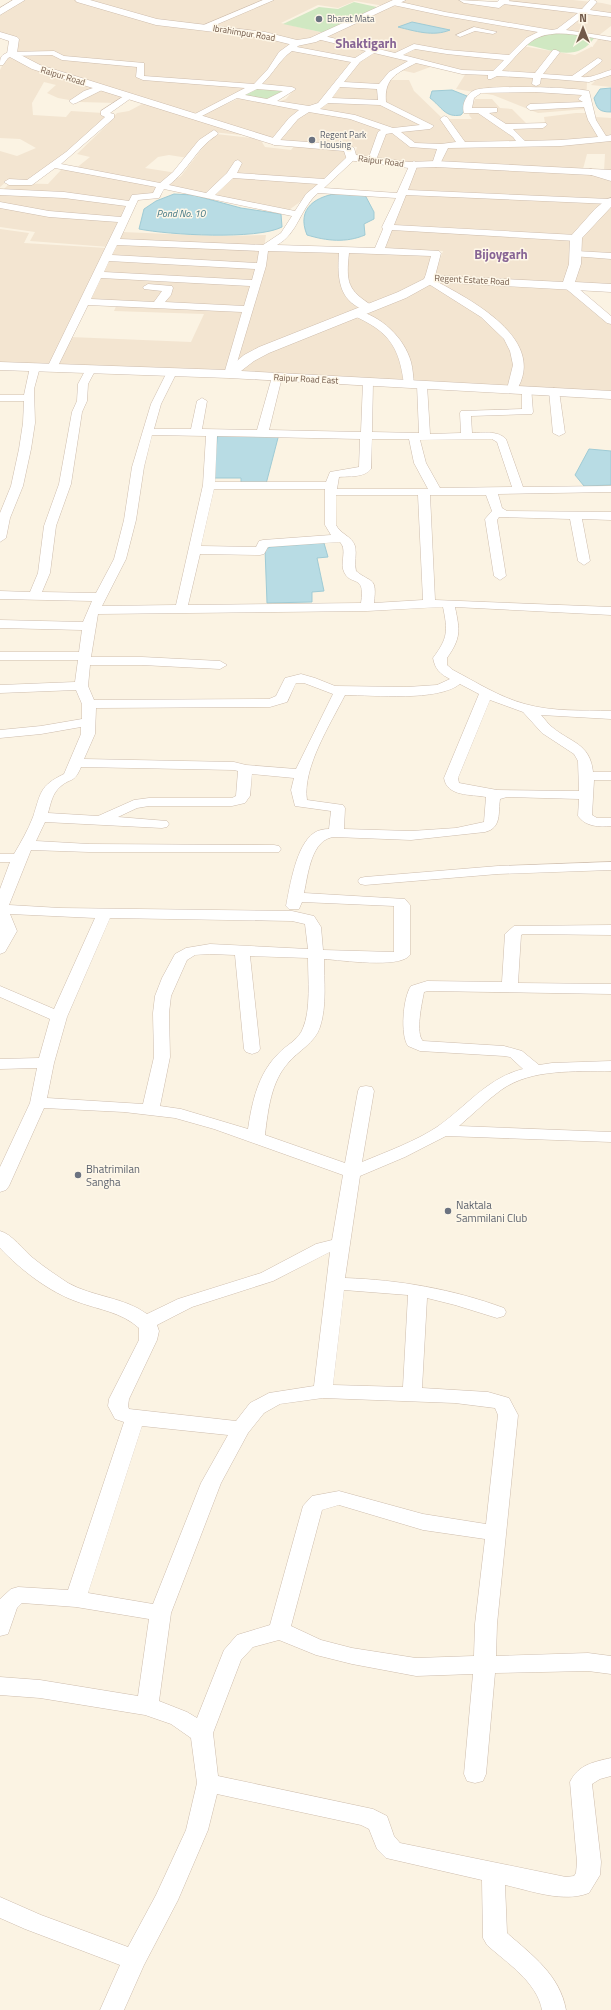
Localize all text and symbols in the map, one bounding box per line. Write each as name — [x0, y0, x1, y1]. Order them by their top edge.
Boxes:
north arrow — [563, 8, 603, 48]
text: N — [579, 10, 587, 26]
place label: Bharat Mata — [327, 12, 375, 25]
marker: Bharat Mata — [314, 14, 324, 24]
street label: Ibrahimpur Road — [212, 21, 276, 44]
district label: Shaktigarh — [335, 33, 397, 53]
street label: Raipur Road — [39, 63, 87, 89]
place label: Regent Park Housing — [320, 128, 367, 151]
marker: Regent Park Housing — [307, 135, 317, 145]
street label: Raipur Road — [357, 151, 405, 170]
water label: Pond No. 10 — [157, 206, 207, 221]
district label: Bijoygarh — [474, 244, 528, 264]
street label: Regent Estate Road — [434, 271, 510, 288]
street label: Raipur Road East — [273, 370, 340, 387]
place label: Bhatrimilan Sangha — [86, 1161, 140, 1190]
marker: Bhatrimilan Sangha — [73, 1170, 83, 1180]
place label: Naktala Sammilani Club — [456, 1197, 527, 1226]
marker: Naktala Sammilani Club — [443, 1206, 453, 1216]

